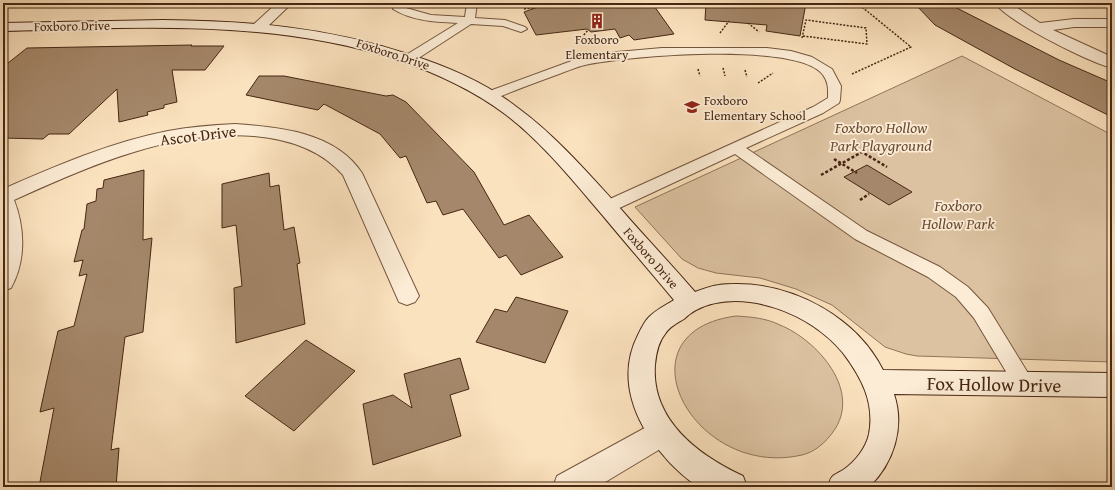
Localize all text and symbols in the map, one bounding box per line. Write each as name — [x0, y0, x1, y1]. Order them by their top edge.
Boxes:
building icon: Foxboro Elementary — [588, 12, 606, 30]
street label: Foxboro Drive — [34, 16, 110, 36]
place label: Foxboro Elementary — [566, 30, 629, 64]
street label: Foxboro Drive — [354, 33, 432, 75]
place label: Foxboro Elementary School — [704, 91, 806, 125]
school or university icon: Foxboro Elementary School — [683, 98, 701, 116]
park label: Foxboro Hollow Park Playground — [829, 115, 932, 157]
street label: Ascot Drive — [159, 118, 237, 152]
park label: Foxboro Hollow Park — [920, 193, 995, 235]
street label: Foxboro Drive — [619, 223, 683, 293]
street label: Fox Hollow Drive — [927, 369, 1062, 399]

